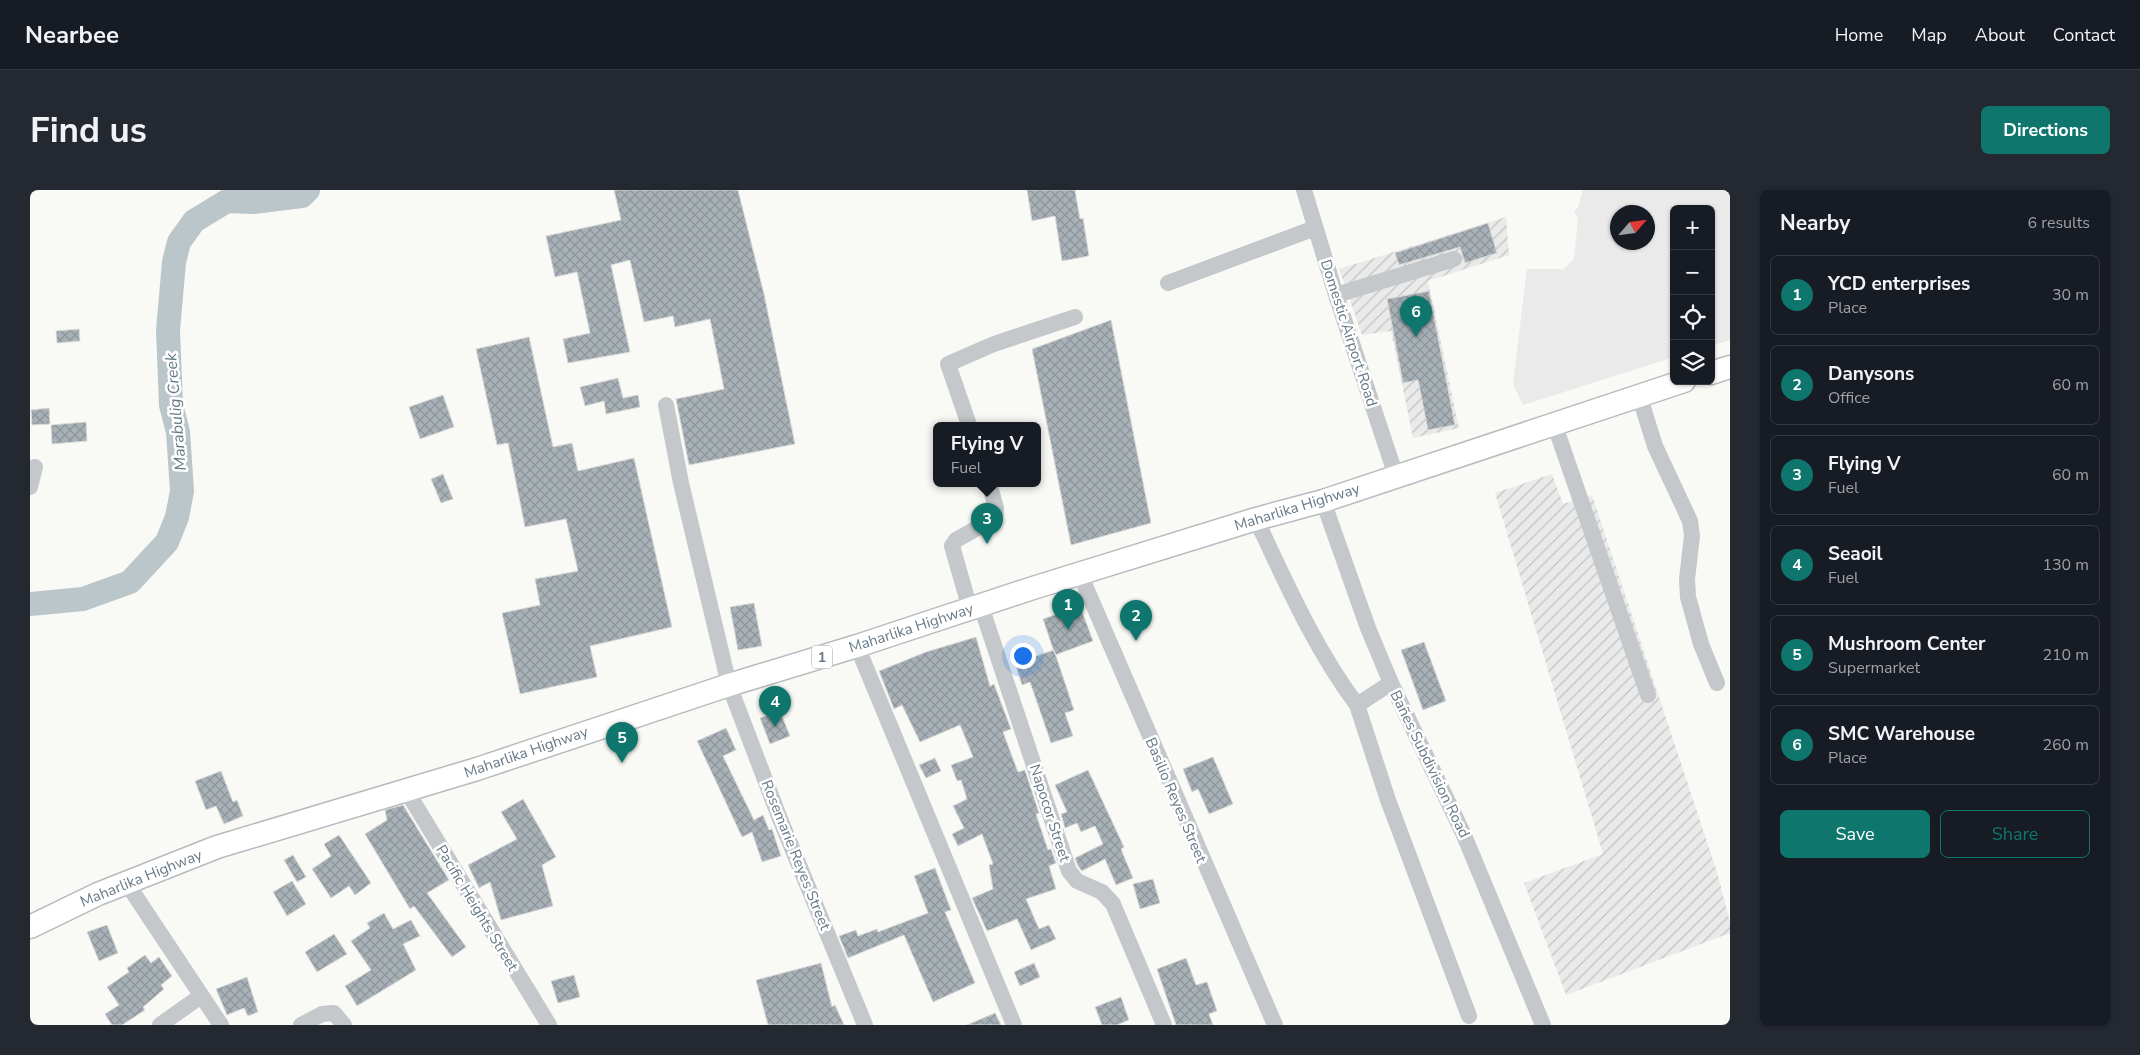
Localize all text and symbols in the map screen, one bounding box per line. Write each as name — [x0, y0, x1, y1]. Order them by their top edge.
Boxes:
text: Nearbee — [25, 19, 119, 51]
text: Home — [1835, 23, 1883, 47]
text: Map — [1911, 23, 1947, 47]
text: About — [1975, 23, 2025, 47]
text: Contact — [2053, 23, 2115, 47]
button: Directions — [1981, 106, 2110, 154]
text: Find us — [30, 107, 147, 154]
north arrow — [1610, 205, 1655, 250]
map controls — [1670, 205, 1715, 385]
button: + — [1670, 205, 1715, 250]
text: Nearby — [1780, 209, 1850, 237]
text: 6 results — [2028, 212, 2090, 234]
button: − — [1670, 250, 1715, 295]
street label: Domestic Airport Road — [1316, 257, 1382, 409]
text: YCD enterprises — [1828, 271, 1970, 297]
text: 1 — [1792, 284, 1802, 306]
text: 30 m — [2052, 284, 2089, 306]
button: locate — [1670, 295, 1715, 340]
pin: 6 — [1400, 296, 1432, 337]
text: Place — [1828, 297, 1867, 319]
button: layers — [1670, 340, 1715, 385]
water label: Marabulig Creek — [160, 351, 192, 472]
text: Danysons — [1828, 361, 1914, 387]
text: 2 — [1792, 374, 1802, 396]
text: 60 m — [2052, 374, 2089, 396]
text: Office — [1828, 387, 1870, 409]
popup — [933, 422, 1041, 487]
text: Flying V — [951, 431, 1023, 457]
text: Flying V — [1828, 451, 1901, 477]
text: Fuel — [951, 457, 982, 479]
text: 3 — [1792, 464, 1802, 486]
text: 60 m — [2052, 464, 2089, 486]
text: Fuel — [1828, 477, 1859, 499]
street label: Maharlika Highway — [1232, 478, 1362, 536]
pin: 3 — [971, 503, 1003, 544]
text: Seaoil — [1828, 541, 1883, 567]
text: 4 — [1792, 554, 1802, 576]
text: 130 m — [2042, 554, 2089, 576]
text: Fuel — [1828, 567, 1859, 589]
pin: 1 — [1052, 589, 1084, 630]
street label: Maharlika Highway — [846, 598, 976, 658]
pin: 2 — [1120, 600, 1152, 641]
text: Mushroom Center — [1828, 631, 1985, 657]
your location — [1010, 643, 1036, 669]
text: 5 — [1792, 644, 1802, 666]
text: 210 m — [2042, 644, 2089, 666]
road number: 1 — [812, 646, 832, 668]
text: Supermarket — [1828, 657, 1920, 679]
pin: 4 — [759, 686, 791, 727]
street label: Bañes Subdivision Road — [1386, 687, 1474, 841]
street label: Maharlika Highway — [461, 721, 591, 783]
text: SMC Warehouse — [1828, 721, 1975, 747]
pin: 5 — [606, 722, 638, 763]
street label: Basilio Reyes Street — [1141, 734, 1212, 866]
text: 6 — [1792, 734, 1802, 756]
text: 260 m — [2042, 734, 2089, 756]
text: Place — [1828, 747, 1867, 769]
street label: Napocor Street — [1025, 762, 1075, 865]
street label: Rosemarie Reyes Street — [757, 777, 836, 934]
button: Save — [1780, 810, 1930, 858]
button: Share — [1940, 810, 2090, 858]
street label: Pacific Heights Street — [431, 841, 523, 976]
street label: Maharlika Highway — [77, 844, 205, 912]

